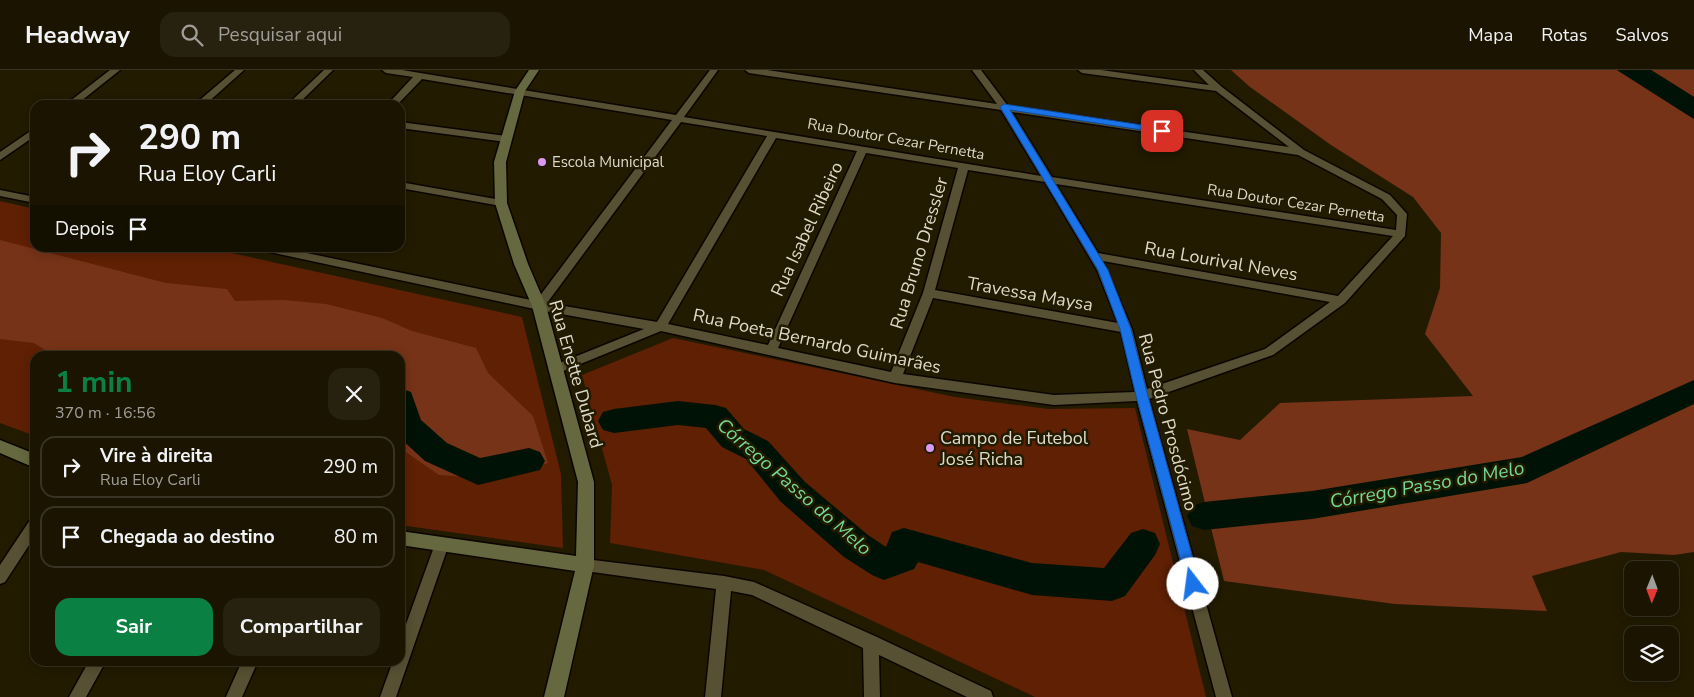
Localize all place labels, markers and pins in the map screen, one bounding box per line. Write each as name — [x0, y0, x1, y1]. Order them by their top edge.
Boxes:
pin — [1141, 110, 1183, 152]
place label: Escola Municipal — [552, 152, 665, 172]
marker: Escola Municipal — [536, 156, 548, 168]
place label: Campo de Futebol José Richa — [939, 426, 1089, 471]
marker: Campo de Futebol José Richa — [924, 442, 936, 454]

